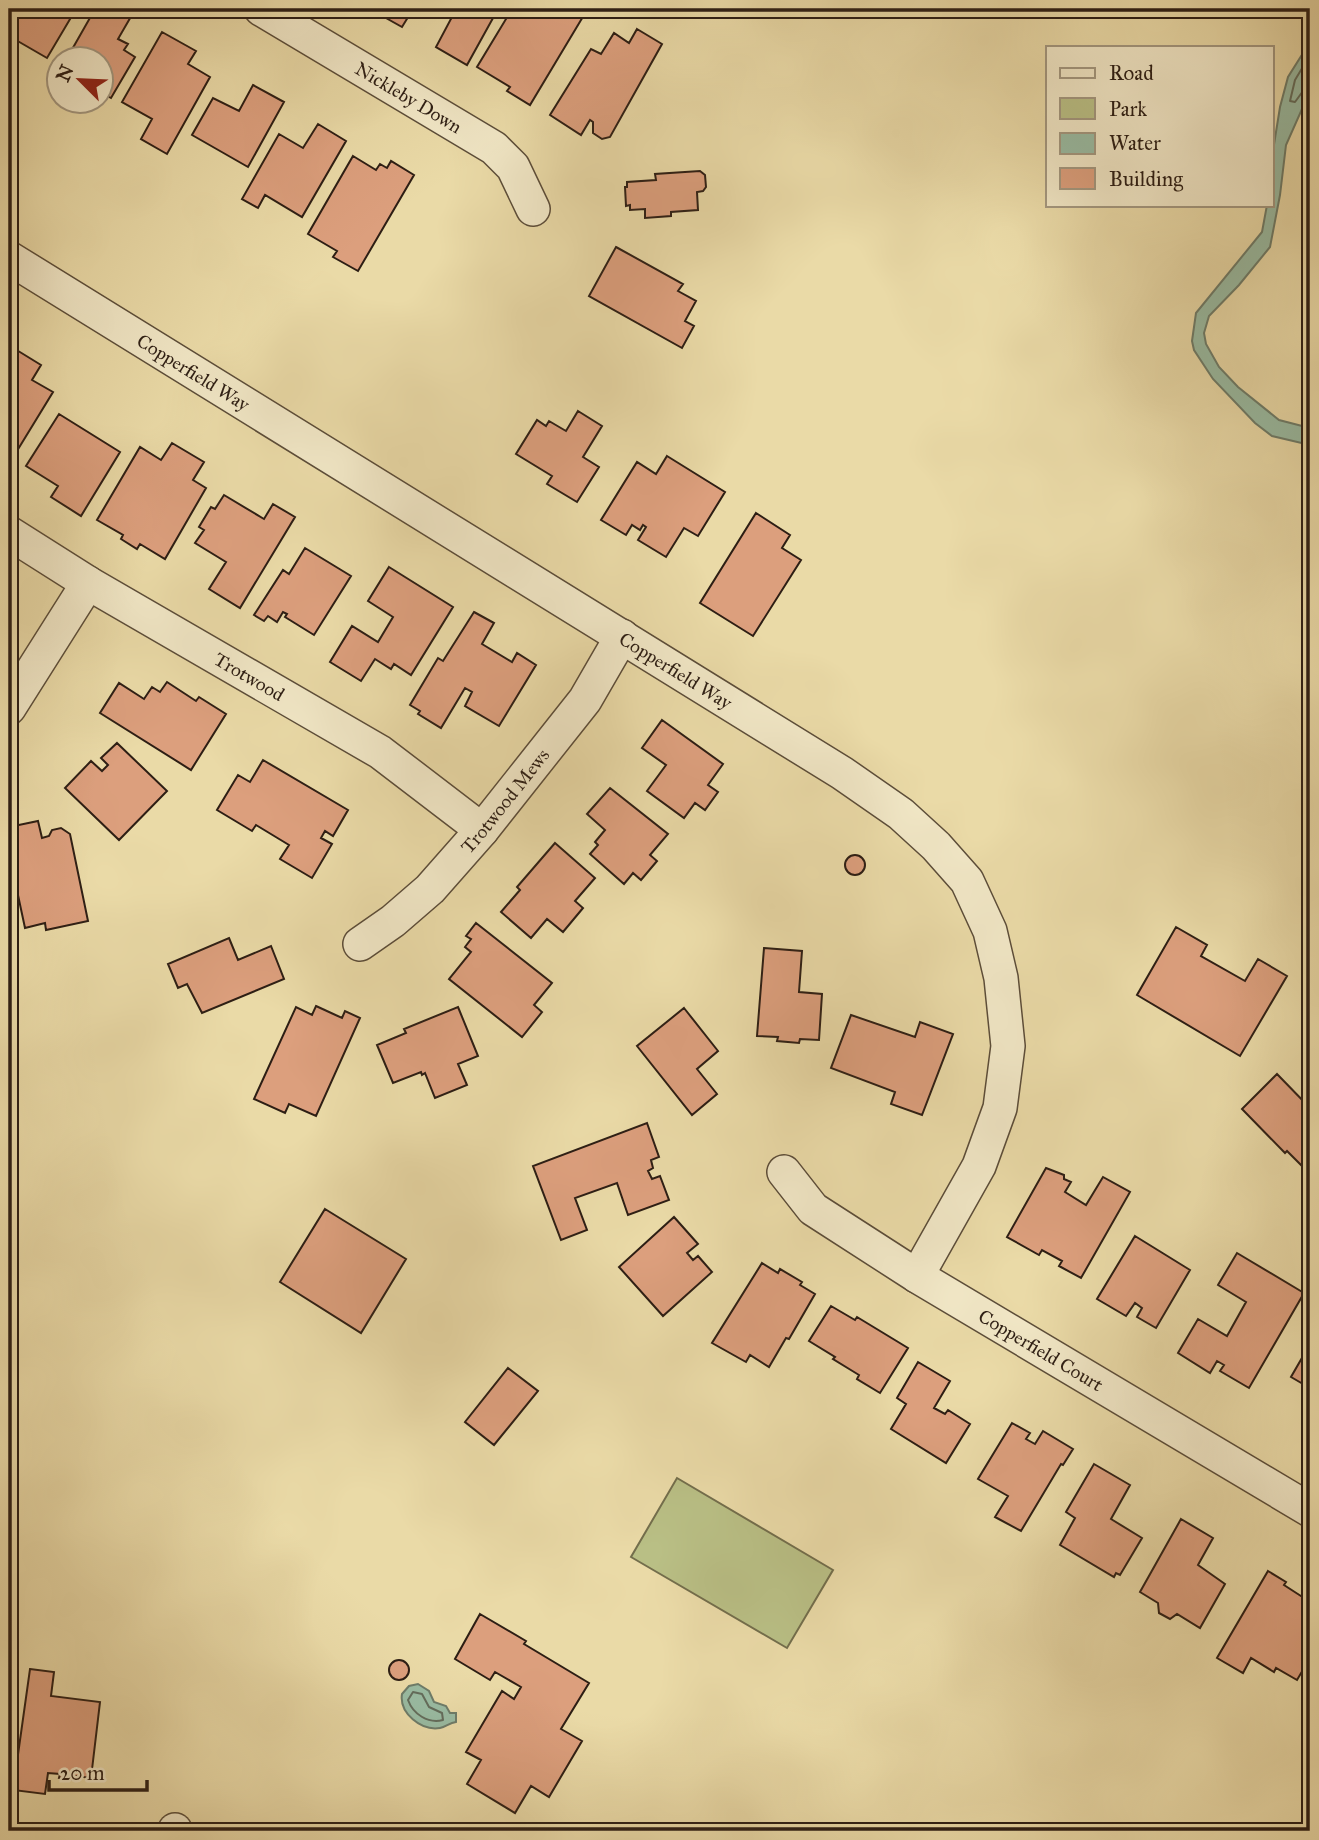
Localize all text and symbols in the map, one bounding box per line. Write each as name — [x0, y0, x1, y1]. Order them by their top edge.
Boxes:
north arrow — [46, 46, 116, 116]
legend — [1046, 46, 1274, 206]
street label: Nickleby Down — [351, 57, 466, 138]
text: Road — [1109, 60, 1154, 86]
text: N — [51, 61, 79, 85]
text: Park — [1109, 96, 1147, 122]
text: Water — [1109, 130, 1161, 156]
text: Building — [1109, 166, 1183, 192]
street label: Copperfield Way — [133, 329, 255, 417]
street label: Copperfield Way — [615, 627, 737, 715]
street label: Trotwood — [210, 648, 289, 706]
street label: Trotwood Mews — [456, 744, 554, 858]
street label: Copperfield Court — [974, 1304, 1107, 1396]
scale bar — [49, 1749, 147, 1793]
text: 20 m — [60, 1760, 105, 1786]

